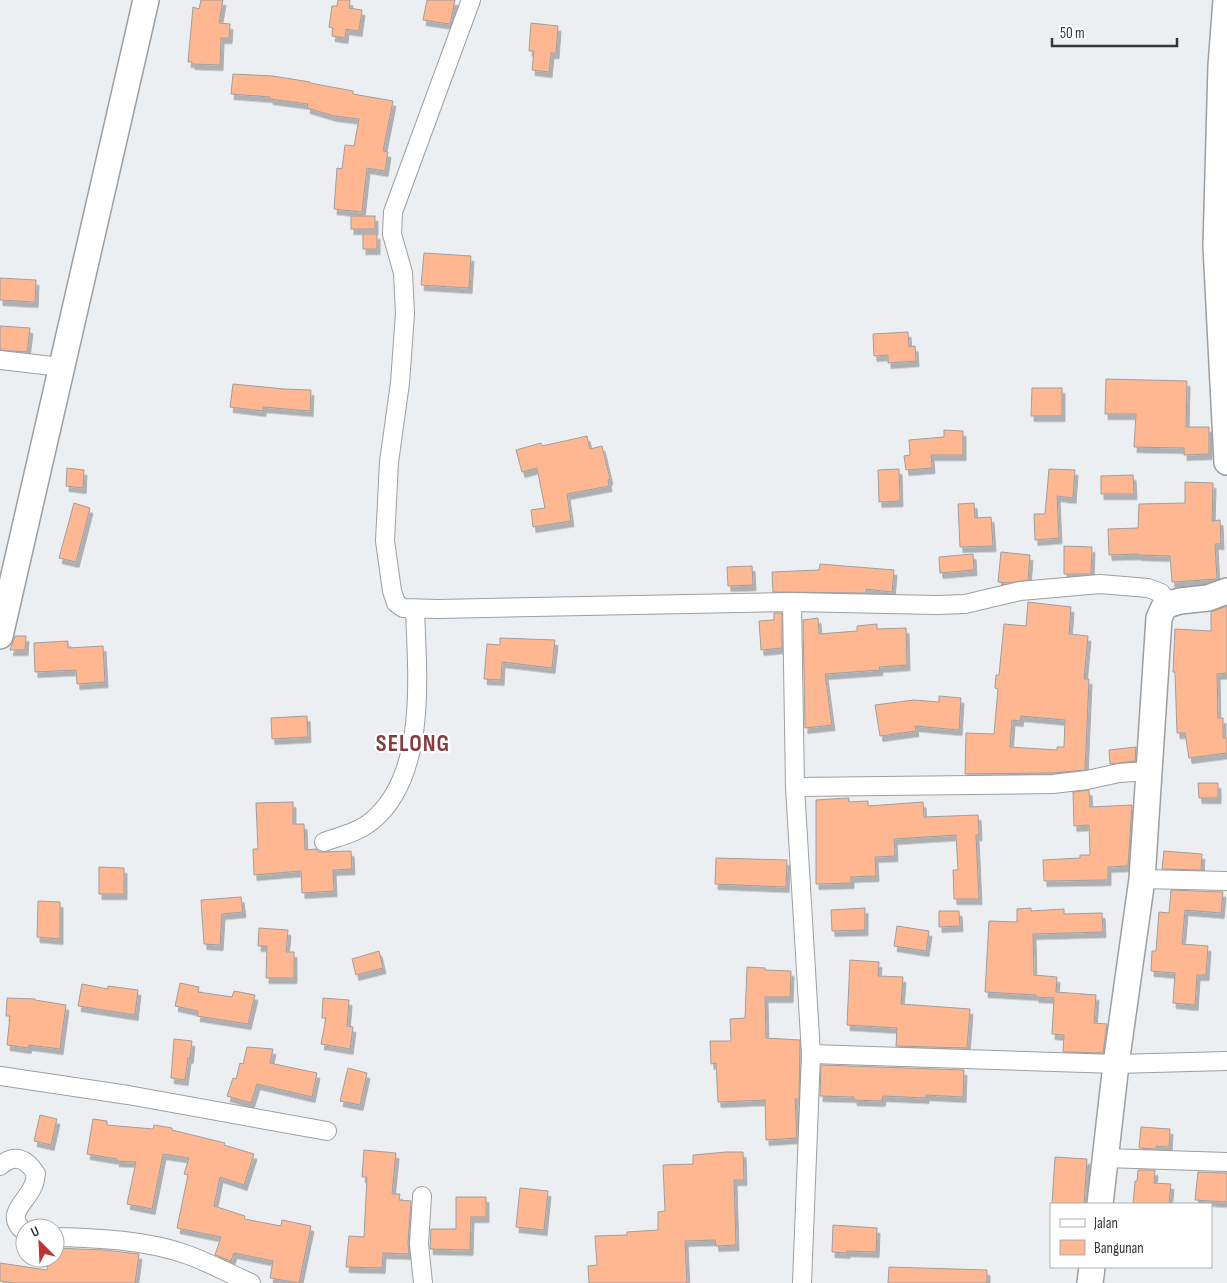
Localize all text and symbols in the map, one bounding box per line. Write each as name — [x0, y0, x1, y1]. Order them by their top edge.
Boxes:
scale bar — [1052, 15, 1177, 47]
text: 50 m — [1060, 24, 1085, 43]
district label: SELONG — [376, 729, 450, 758]
legend — [1050, 1203, 1212, 1268]
text: Jalan — [1093, 1214, 1118, 1233]
north arrow — [15, 1218, 65, 1268]
text: U — [28, 1222, 42, 1241]
text: Bangunan — [1094, 1239, 1144, 1258]

